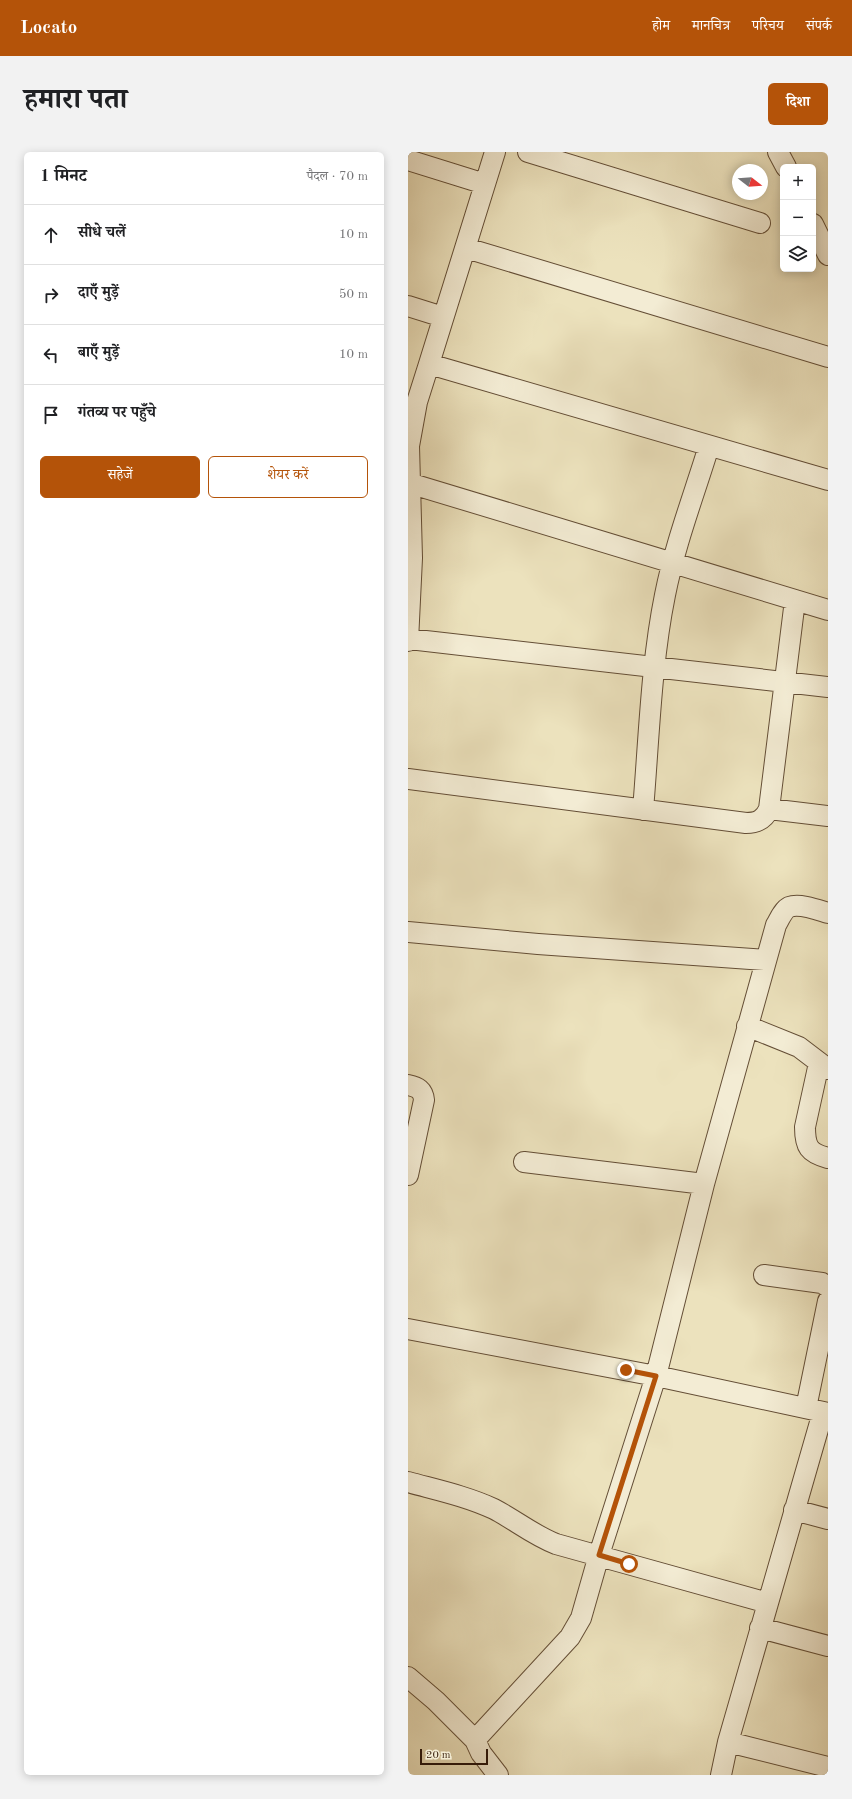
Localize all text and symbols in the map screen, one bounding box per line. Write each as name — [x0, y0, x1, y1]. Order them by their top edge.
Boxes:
text: Locato — [20, 19, 77, 38]
text: होम — [652, 19, 670, 33]
text: मानचित्र — [692, 19, 730, 33]
text: परिचय — [752, 19, 784, 33]
text: संपर्क — [806, 19, 832, 33]
button: दिशा — [768, 83, 828, 125]
text: हमारा पता — [24, 87, 127, 115]
north arrow — [732, 164, 768, 200]
map controls — [780, 164, 816, 272]
button: + — [780, 164, 816, 200]
text: 1 मिनट — [40, 168, 87, 185]
text: पैदल · 70 m — [307, 170, 368, 183]
button: − — [780, 200, 816, 236]
icon: ahead — [40, 224, 62, 246]
text: सीधे चलें — [78, 226, 126, 241]
text: 10 m — [339, 228, 368, 241]
button: layers — [780, 236, 816, 272]
icon: right — [40, 284, 62, 306]
text: दाएँ मुड़ें — [78, 286, 119, 301]
text: 50 m — [339, 288, 368, 301]
icon: left — [40, 344, 62, 366]
text: बाएँ मुड़ें — [78, 346, 119, 361]
text: 10 m — [339, 348, 368, 361]
icon: arrive — [40, 404, 62, 426]
text: गंतव्य पर पहुँचे — [78, 406, 156, 421]
button: सहेजें — [40, 456, 200, 498]
button: शेयर करें — [208, 456, 368, 498]
route end — [617, 1361, 635, 1379]
route start — [620, 1555, 638, 1573]
scale bar — [420, 1747, 488, 1766]
text: 20 m — [426, 1750, 451, 1761]

